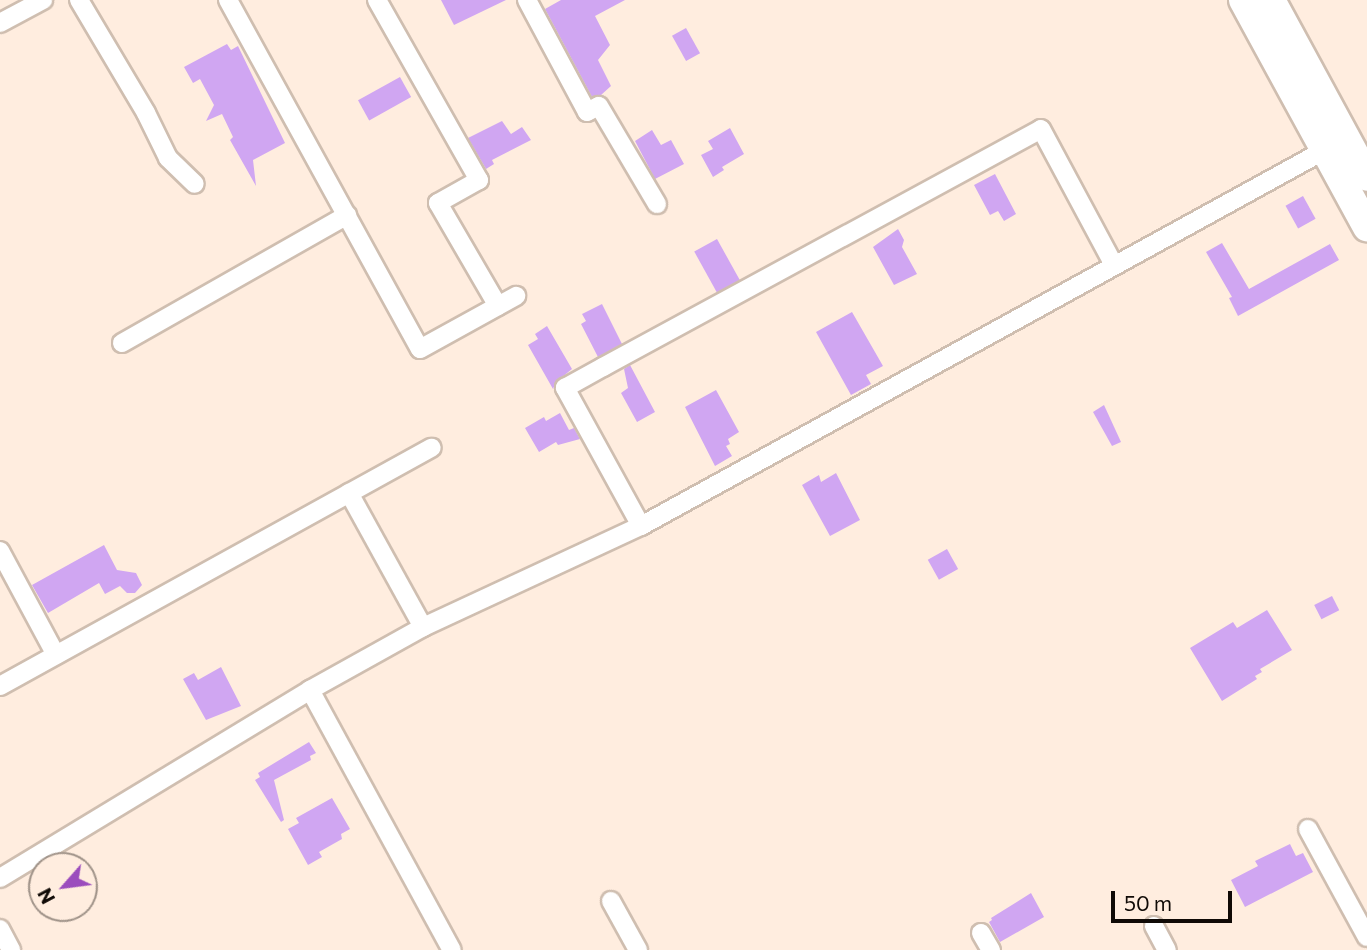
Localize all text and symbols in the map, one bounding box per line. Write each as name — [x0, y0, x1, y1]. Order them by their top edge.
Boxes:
north arrow — [28, 852, 98, 922]
scale bar — [1115, 876, 1236, 920]
text: N — [32, 884, 59, 908]
text: 50 m — [1124, 890, 1172, 915]

